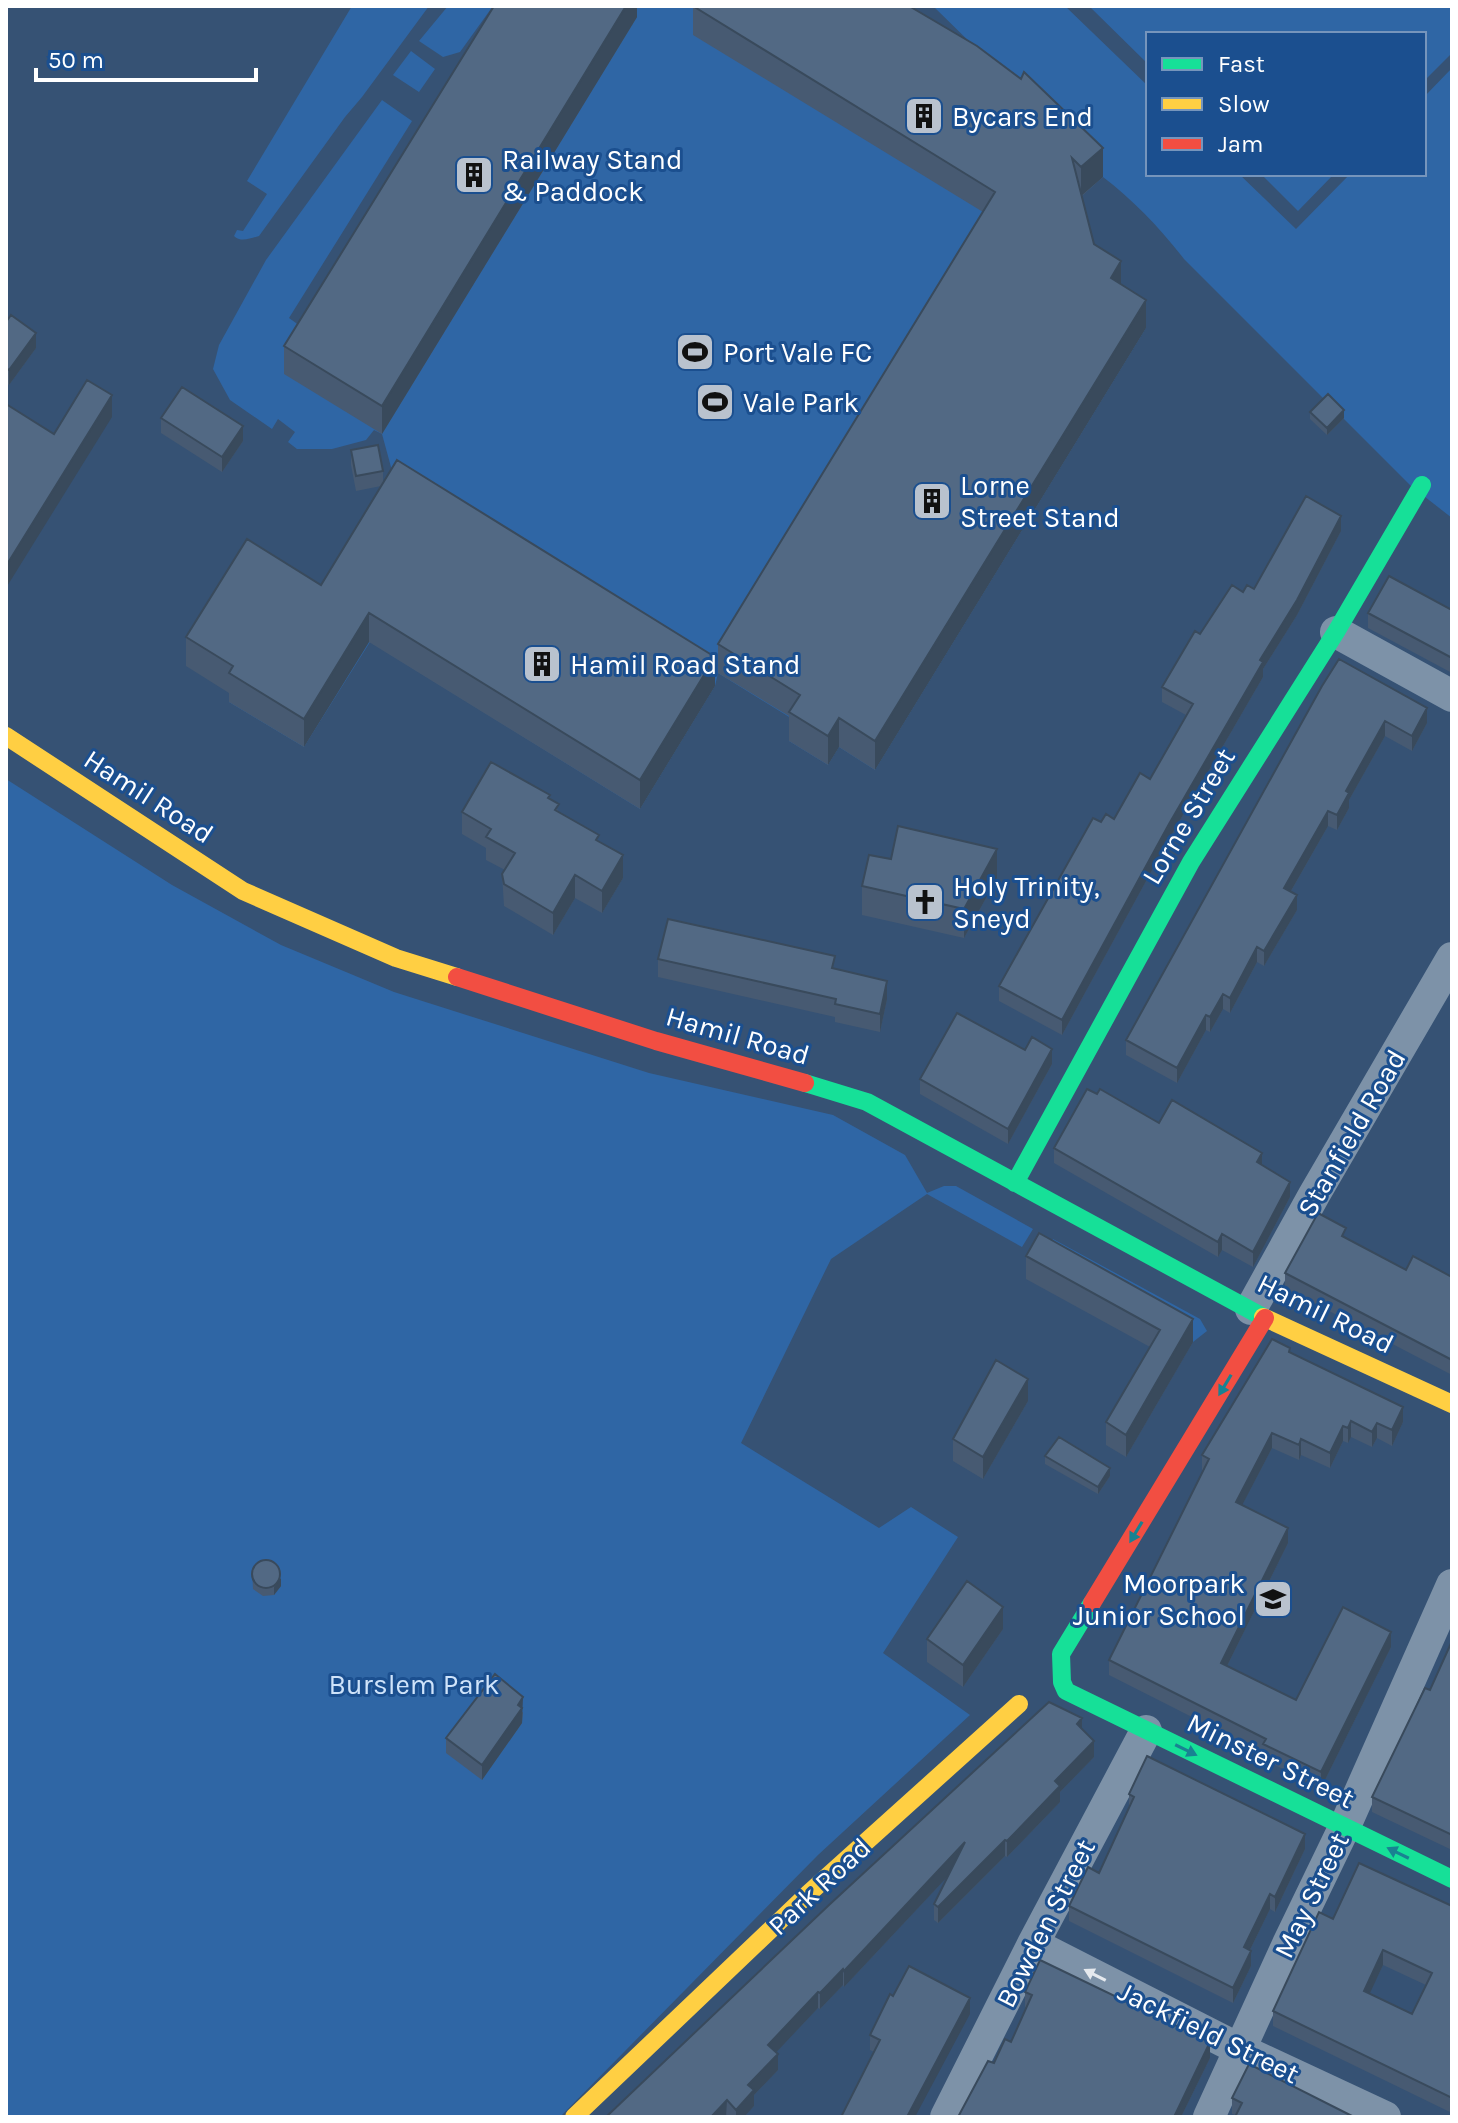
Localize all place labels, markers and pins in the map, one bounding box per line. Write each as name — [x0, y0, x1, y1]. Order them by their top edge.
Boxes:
building icon: Bycars End — [903, 95, 945, 137]
place label: Bycars End — [952, 100, 1093, 133]
place label: Railway Stand & Paddock — [502, 143, 683, 208]
building icon: Railway Stand & Paddock — [453, 154, 495, 196]
sports icon: Port Vale FC — [674, 331, 716, 373]
place label: Port Vale FC — [723, 336, 872, 369]
sports icon: Vale Park — [694, 381, 736, 423]
place label: Vale Park — [743, 386, 859, 419]
place label: Lorne Street Stand — [960, 469, 1120, 534]
building icon: Lorne Street Stand — [911, 480, 953, 522]
building icon: Hamil Road Stand — [521, 643, 563, 685]
place label: Hamil Road Stand — [570, 648, 801, 681]
place label: Holy Trinity, Sneyd — [953, 870, 1100, 935]
church icon: Holy Trinity, Sneyd — [904, 881, 946, 923]
place label: Moorpark Junior School — [1073, 1567, 1245, 1632]
school or university icon: Moorpark Junior School — [1252, 1578, 1294, 1620]

